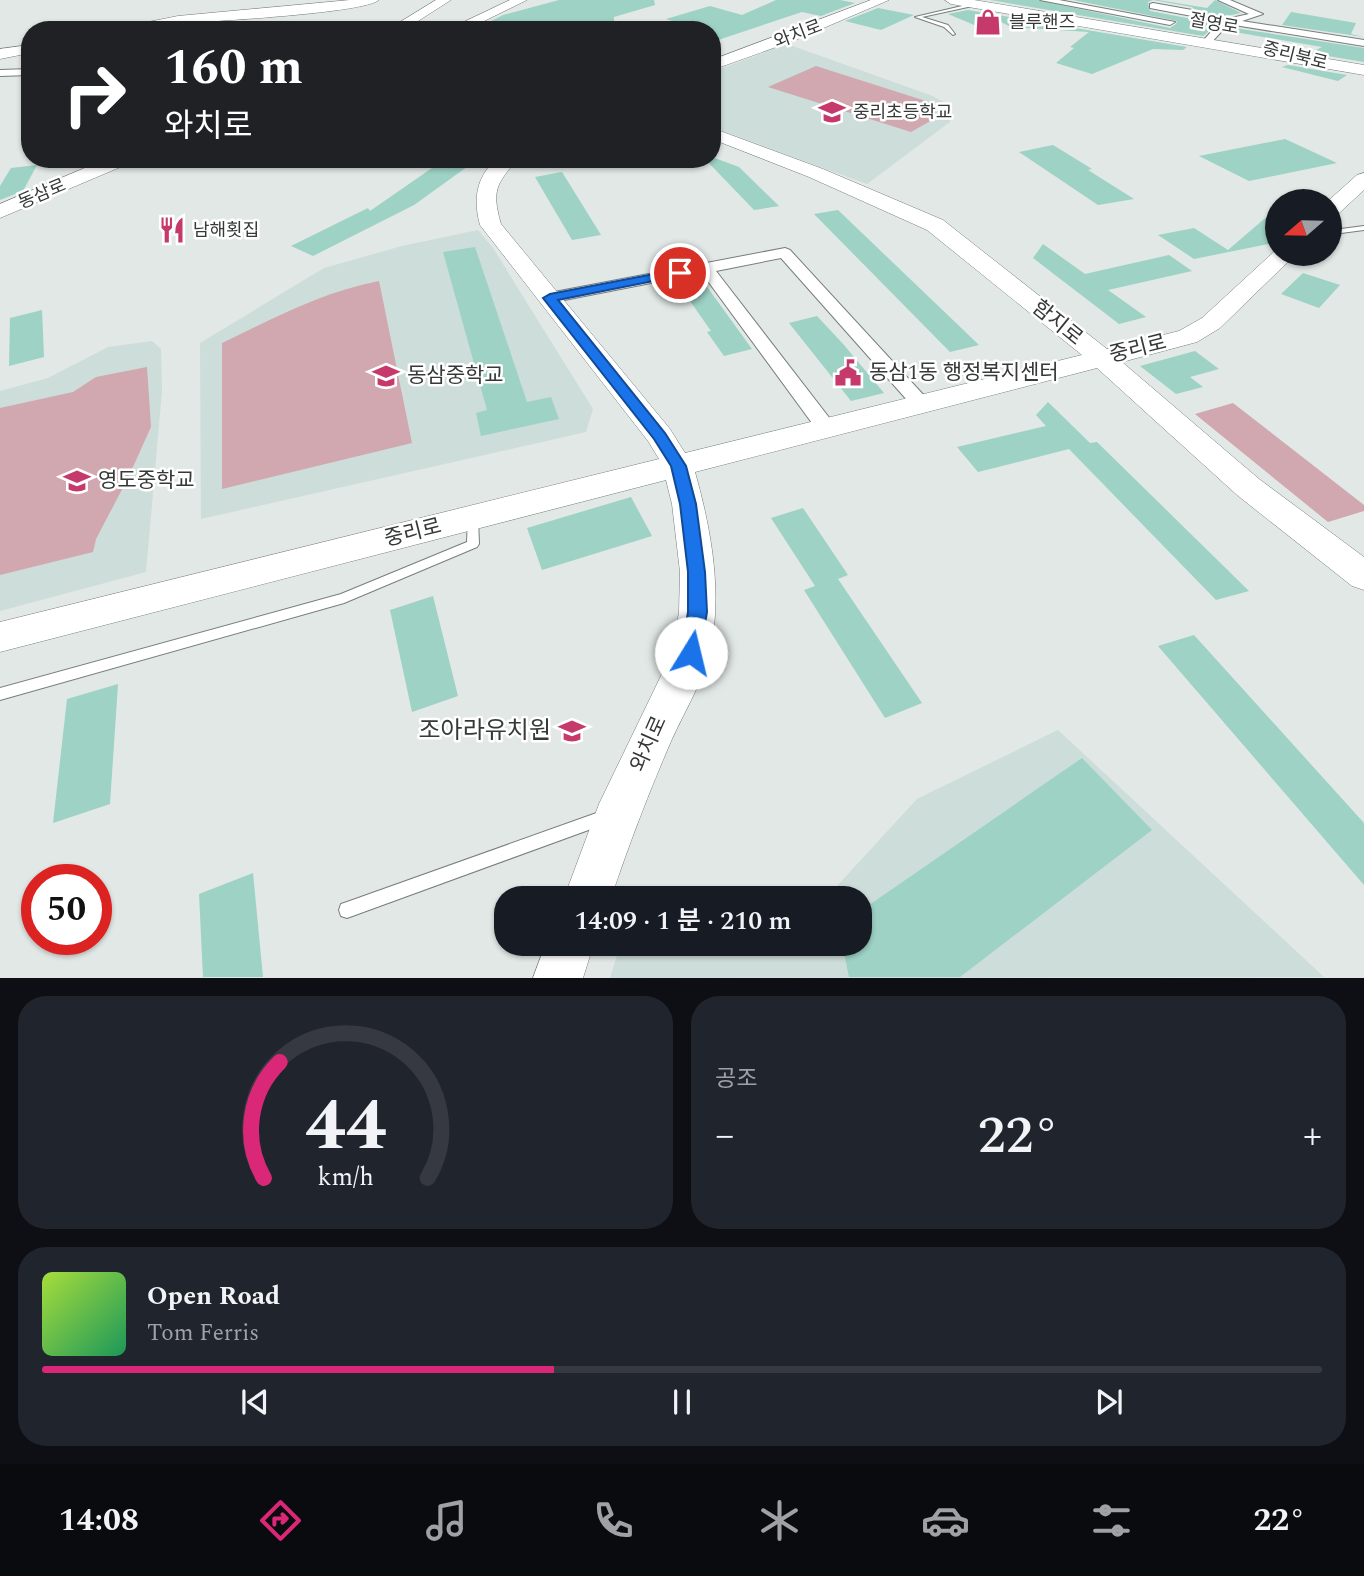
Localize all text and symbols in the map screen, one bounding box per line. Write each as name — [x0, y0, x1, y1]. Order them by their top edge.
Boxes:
street label: 절영로 — [1187, 6, 1241, 42]
shop icon: 블루핸즈 — [973, 7, 1003, 37]
place label: 블루핸즈 — [1009, 9, 1075, 36]
street label: 와치로 — [770, 12, 826, 56]
text: 160 m — [164, 31, 303, 106]
street label: 중리북로 — [1260, 35, 1330, 77]
icon: right — [49, 49, 140, 140]
school or university icon: 중리초등학교 — [817, 97, 847, 127]
place label: 중리초등학교 — [853, 99, 952, 126]
text: 와치로 — [164, 102, 252, 151]
street label: 동삼로 — [14, 172, 70, 216]
north arrow — [1265, 189, 1342, 266]
map controls — [1265, 189, 1342, 266]
restaurant icon: 남해횟집 — [157, 215, 187, 245]
place label: 남해횟집 — [193, 217, 259, 244]
pin — [650, 243, 710, 303]
icon: arrive — [661, 254, 699, 292]
street label: 함지로 — [1024, 292, 1090, 354]
street label: 중리로 — [1106, 326, 1170, 372]
place label: 동삼1동 행정복지센터 — [869, 357, 1059, 389]
public building icon: 동삼1동 행정복지센터 — [833, 358, 863, 388]
place label: 동삼중학교 — [407, 360, 504, 392]
school or university icon: 동삼중학교 — [371, 361, 401, 391]
place label: 영도중학교 — [98, 465, 195, 497]
school or university icon: 영도중학교 — [62, 466, 92, 496]
street label: 중리로 — [381, 510, 445, 556]
position arrow — [654, 616, 728, 690]
street label: 와치로 — [623, 711, 675, 777]
place label: 조아라유치원 — [419, 713, 551, 749]
school or university icon: 조아라유치원 — [557, 716, 587, 746]
speed limit sign: 50 — [21, 864, 112, 955]
text: 14:09 · 1 분 · 210 m — [574, 901, 792, 941]
text: 공조 — [715, 1062, 757, 1097]
text: 44 — [305, 1072, 386, 1183]
text: 22° — [978, 1097, 1059, 1176]
text: − — [715, 1107, 734, 1165]
text: + — [1303, 1107, 1322, 1165]
text: km/h — [317, 1159, 374, 1197]
text: Open Road — [147, 1276, 280, 1316]
text: Tom Ferris — [147, 1316, 259, 1351]
icon: previous — [236, 1383, 274, 1421]
icon: pause — [663, 1383, 701, 1421]
icon: next — [1090, 1383, 1128, 1421]
text: 14:08 — [59, 1496, 139, 1545]
icon: directions — [256, 1496, 305, 1545]
icon: music — [422, 1496, 471, 1545]
icon: phone — [589, 1496, 638, 1545]
icon: climate — [755, 1496, 804, 1545]
icon: car — [921, 1496, 970, 1545]
icon: filters — [1087, 1496, 1136, 1545]
text: 22° — [1253, 1496, 1305, 1545]

